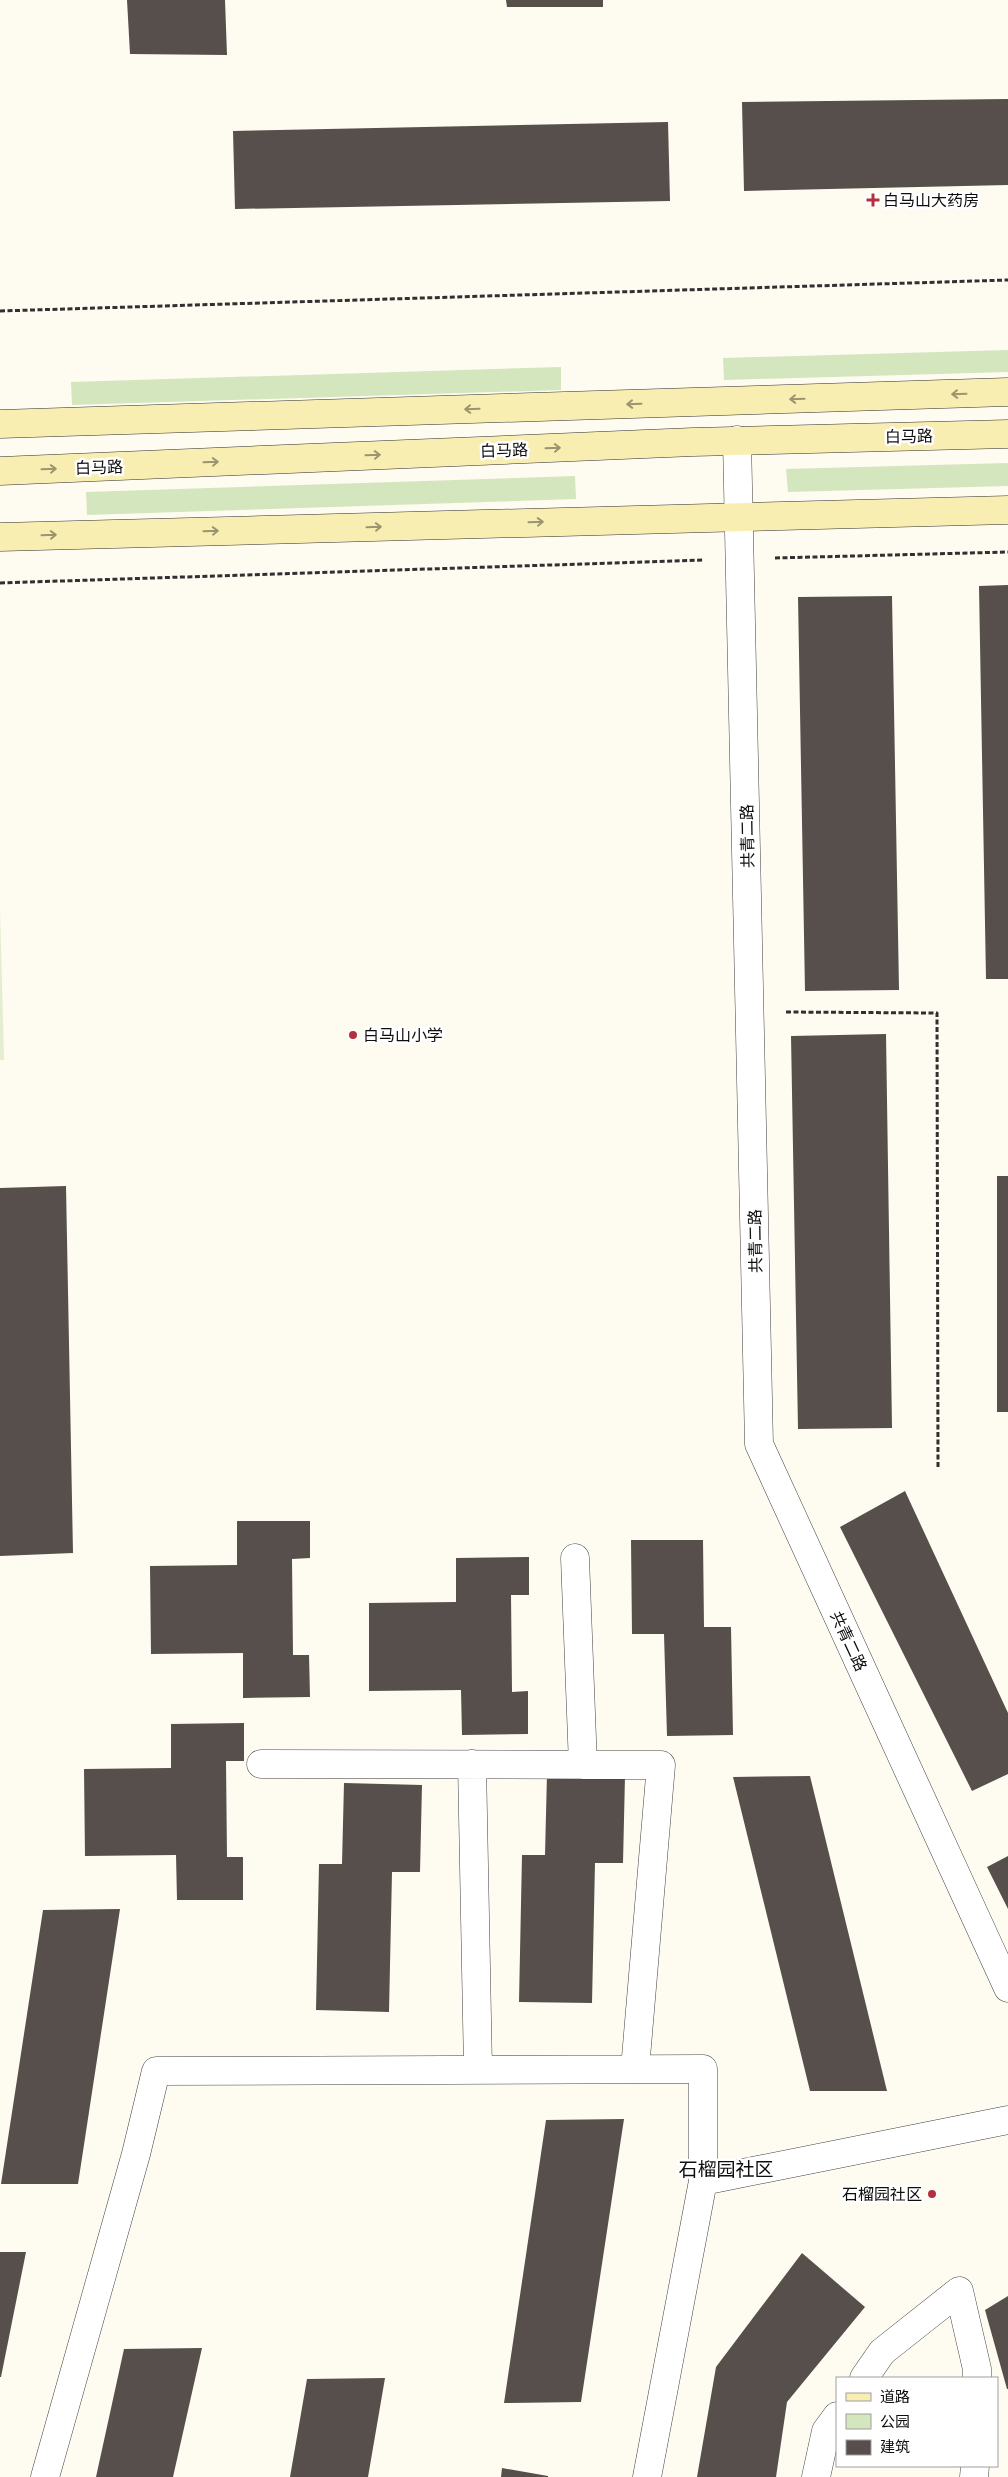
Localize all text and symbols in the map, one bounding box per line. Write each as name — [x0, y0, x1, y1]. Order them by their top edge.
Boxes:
place label: 白马山大药房 — [883, 190, 979, 210]
marker: 白马山大药房 — [867, 194, 879, 206]
one-way arrow — [952, 389, 968, 399]
one-way arrow — [789, 394, 806, 404]
one-way arrow — [627, 399, 643, 409]
one-way arrow — [464, 405, 480, 414]
street label: 白马路 — [885, 426, 933, 446]
street label: 白马路 — [480, 439, 528, 461]
one-way arrow — [545, 443, 561, 452]
one-way arrow — [365, 451, 381, 460]
street label: 白马路 — [75, 456, 123, 478]
one-way arrow — [203, 458, 219, 467]
one-way arrow — [40, 465, 56, 474]
one-way arrow — [528, 517, 544, 527]
one-way arrow — [365, 522, 381, 531]
one-way arrow — [202, 526, 219, 536]
one-way arrow — [40, 530, 56, 540]
street label: 共青二路 — [736, 804, 758, 868]
place label: 白马山小学 — [363, 1025, 443, 1045]
marker: 白马山小学 — [347, 1029, 359, 1041]
street label: 共青二路 — [744, 1209, 766, 1273]
street label: 共青二路 — [826, 1608, 872, 1674]
district label: 石榴园社区 — [678, 2157, 774, 2181]
place label: 石榴园社区 — [842, 2184, 922, 2204]
marker: 石榴园社区 — [926, 2188, 938, 2200]
legend — [836, 2377, 998, 2467]
text: 道路 — [880, 2387, 910, 2406]
text: 公园 — [880, 2412, 910, 2431]
text: 建筑 — [880, 2437, 910, 2456]

